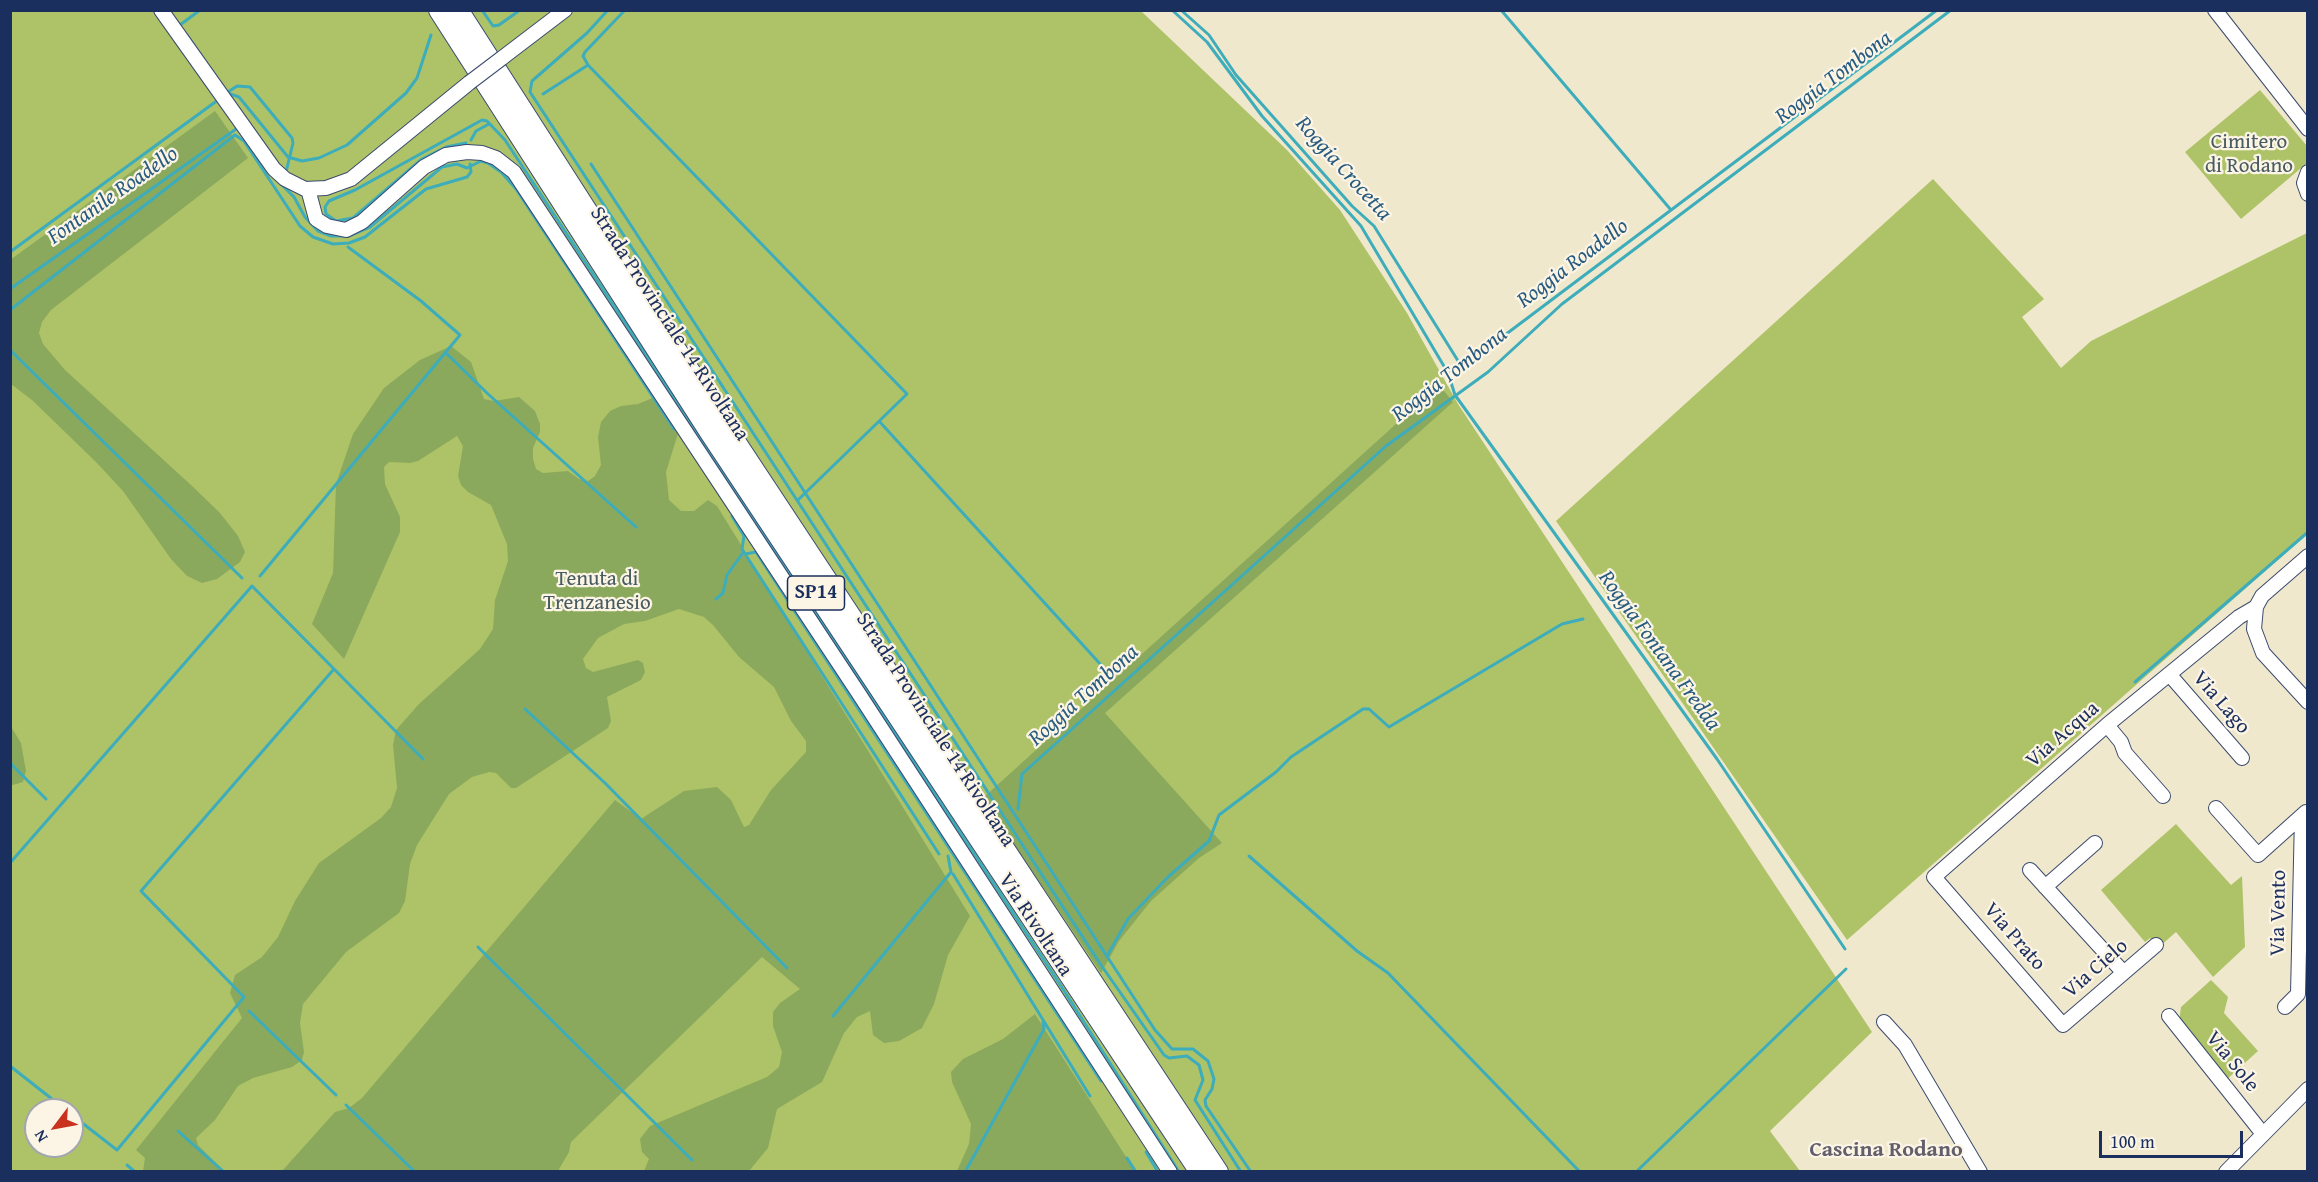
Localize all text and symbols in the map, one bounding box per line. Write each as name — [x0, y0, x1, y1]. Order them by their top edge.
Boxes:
water label: Roggia Tombona — [1771, 26, 1897, 130]
water label: Roggia Crocetta — [1289, 111, 1397, 227]
park label: Cimitero di Rodano — [2205, 130, 2293, 180]
water label: Fontanile Roadello — [43, 141, 183, 251]
street label: Strada Provinciale 14 Rivoltana — [584, 202, 754, 446]
water label: Roggia Roadello — [1512, 214, 1634, 314]
water label: Roggia Tombona — [1387, 322, 1513, 428]
water label: Roggia Fontana Fredda — [1592, 566, 1726, 736]
park label: Tenuta di Trenzanesio — [543, 567, 651, 617]
road number: SP14 — [788, 576, 844, 610]
street label: Strada Provinciale 14 Rivoltana — [850, 608, 1020, 852]
water label: Roggia Tombona — [1024, 640, 1144, 752]
street label: Via Lago — [2187, 666, 2255, 740]
street label: Via Acqua — [2021, 696, 2105, 774]
street label: Via Rivoltana — [992, 869, 1078, 981]
street label: Via Vento — [2266, 870, 2292, 956]
street label: Via Prato — [1978, 898, 2050, 976]
street label: Via Cielo — [2058, 934, 2134, 1004]
street label: Via Sole — [2200, 1027, 2264, 1097]
north arrow — [24, 1098, 84, 1158]
scale bar — [2102, 1119, 2246, 1157]
text: N — [27, 1126, 53, 1147]
text: 100 m — [2110, 1128, 2155, 1155]
district label: Cascina Rodano — [1809, 1137, 1963, 1163]

